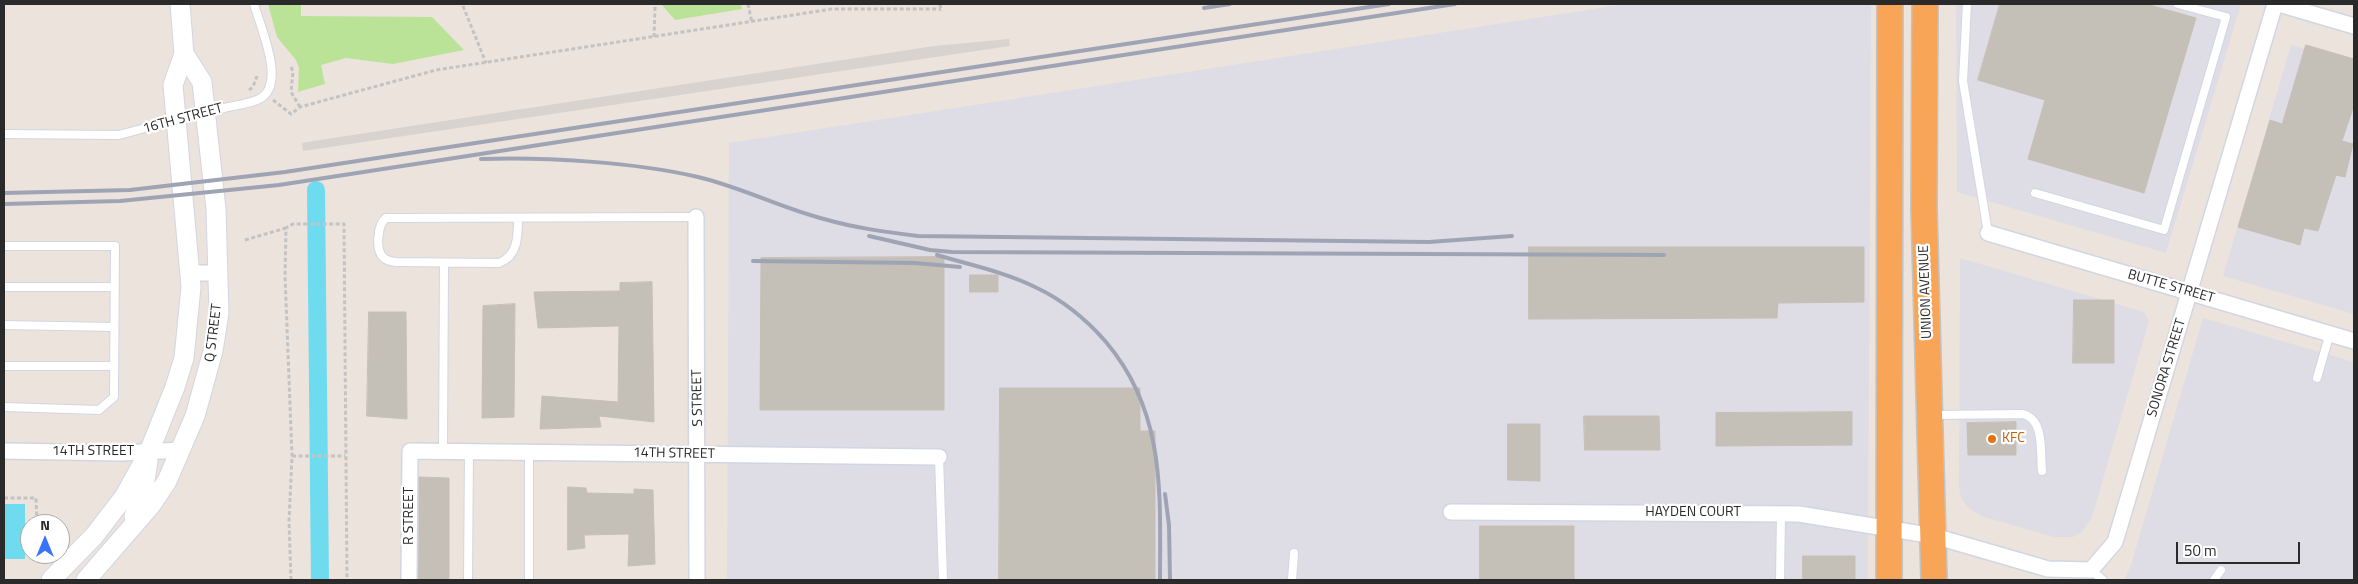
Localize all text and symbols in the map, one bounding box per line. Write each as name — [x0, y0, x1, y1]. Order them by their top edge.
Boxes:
street label: 16TH STREET — [141, 100, 225, 138]
street label: UNION AVENUE — [1916, 245, 1936, 339]
street label: BUTTE STREET — [2126, 267, 2216, 307]
street label: Q STREET — [202, 303, 226, 363]
street label: SONORA STREET — [2144, 317, 2190, 419]
street label: S STREET — [689, 369, 707, 427]
place label: KFC — [2002, 431, 2025, 447]
marker: KFC — [1986, 433, 1998, 445]
street label: 14TH STREET — [52, 444, 134, 460]
street label: 14TH STREET — [633, 445, 715, 463]
street label: R STREET — [402, 487, 418, 545]
street label: HAYDEN COURT — [1645, 505, 1741, 521]
north arrow — [20, 514, 70, 564]
text: N — [40, 514, 50, 535]
scale bar — [2178, 532, 2302, 564]
text: 50 m — [2184, 539, 2217, 562]

